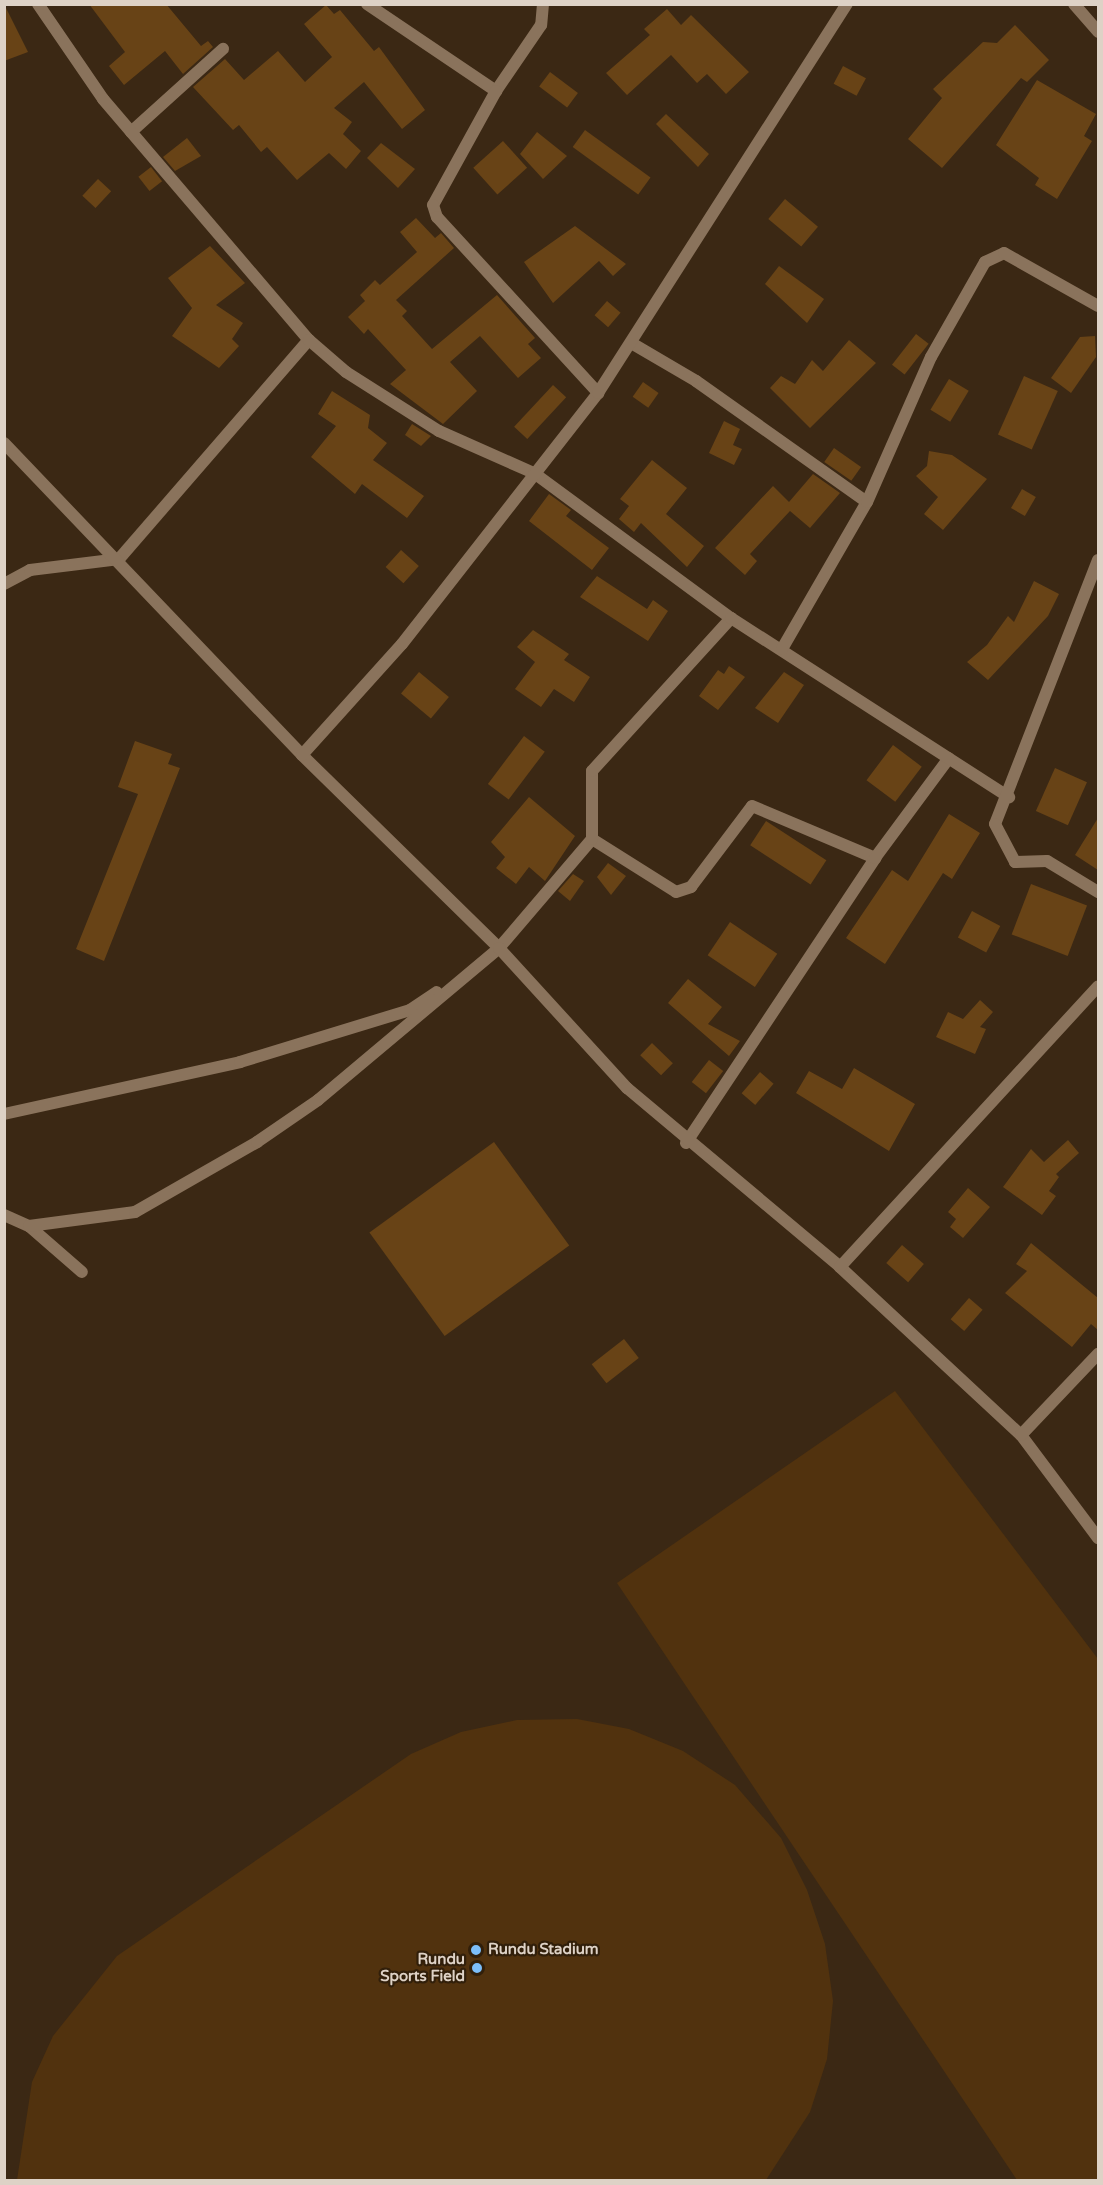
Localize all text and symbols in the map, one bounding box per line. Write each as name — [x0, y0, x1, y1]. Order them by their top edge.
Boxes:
place label: Rundu Stadium — [488, 1941, 599, 1959]
marker: Rundu Stadium — [469, 1943, 483, 1957]
place label: Rundu Sports Field — [380, 1950, 465, 1985]
marker: Rundu Sports Field — [470, 1961, 484, 1975]

